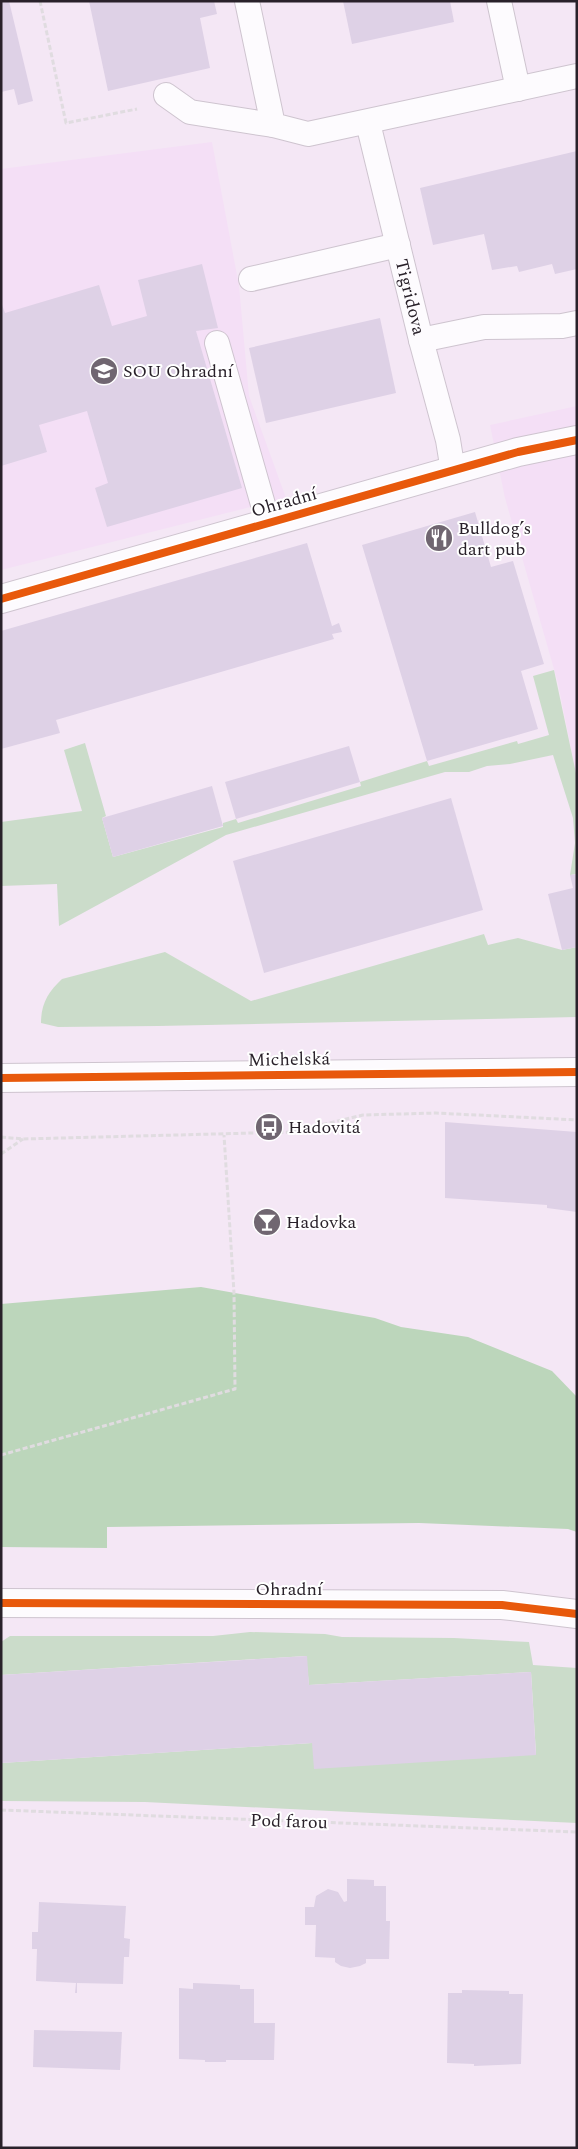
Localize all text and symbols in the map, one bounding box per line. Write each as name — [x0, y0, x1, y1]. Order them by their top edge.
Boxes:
street label: Tigridova — [388, 256, 432, 338]
school or university icon: SOU Ohradní — [89, 356, 119, 386]
place label: SOU Ohradní — [123, 358, 235, 385]
street label: Ohradní — [248, 480, 321, 525]
place label: Bulldog’s dart pub — [458, 515, 531, 563]
restaurant icon: Bulldog’s dart pub — [424, 523, 454, 553]
street label: Michelská — [248, 1045, 331, 1074]
bus stop icon: Hadovitá — [254, 1112, 284, 1142]
place label: Hadovitá — [288, 1114, 361, 1141]
bar icon: Hadovka — [252, 1207, 282, 1237]
place label: Hadovka — [286, 1209, 357, 1236]
street label: Ohradní — [255, 1576, 324, 1603]
street label: Pod farou — [250, 1807, 328, 1836]

